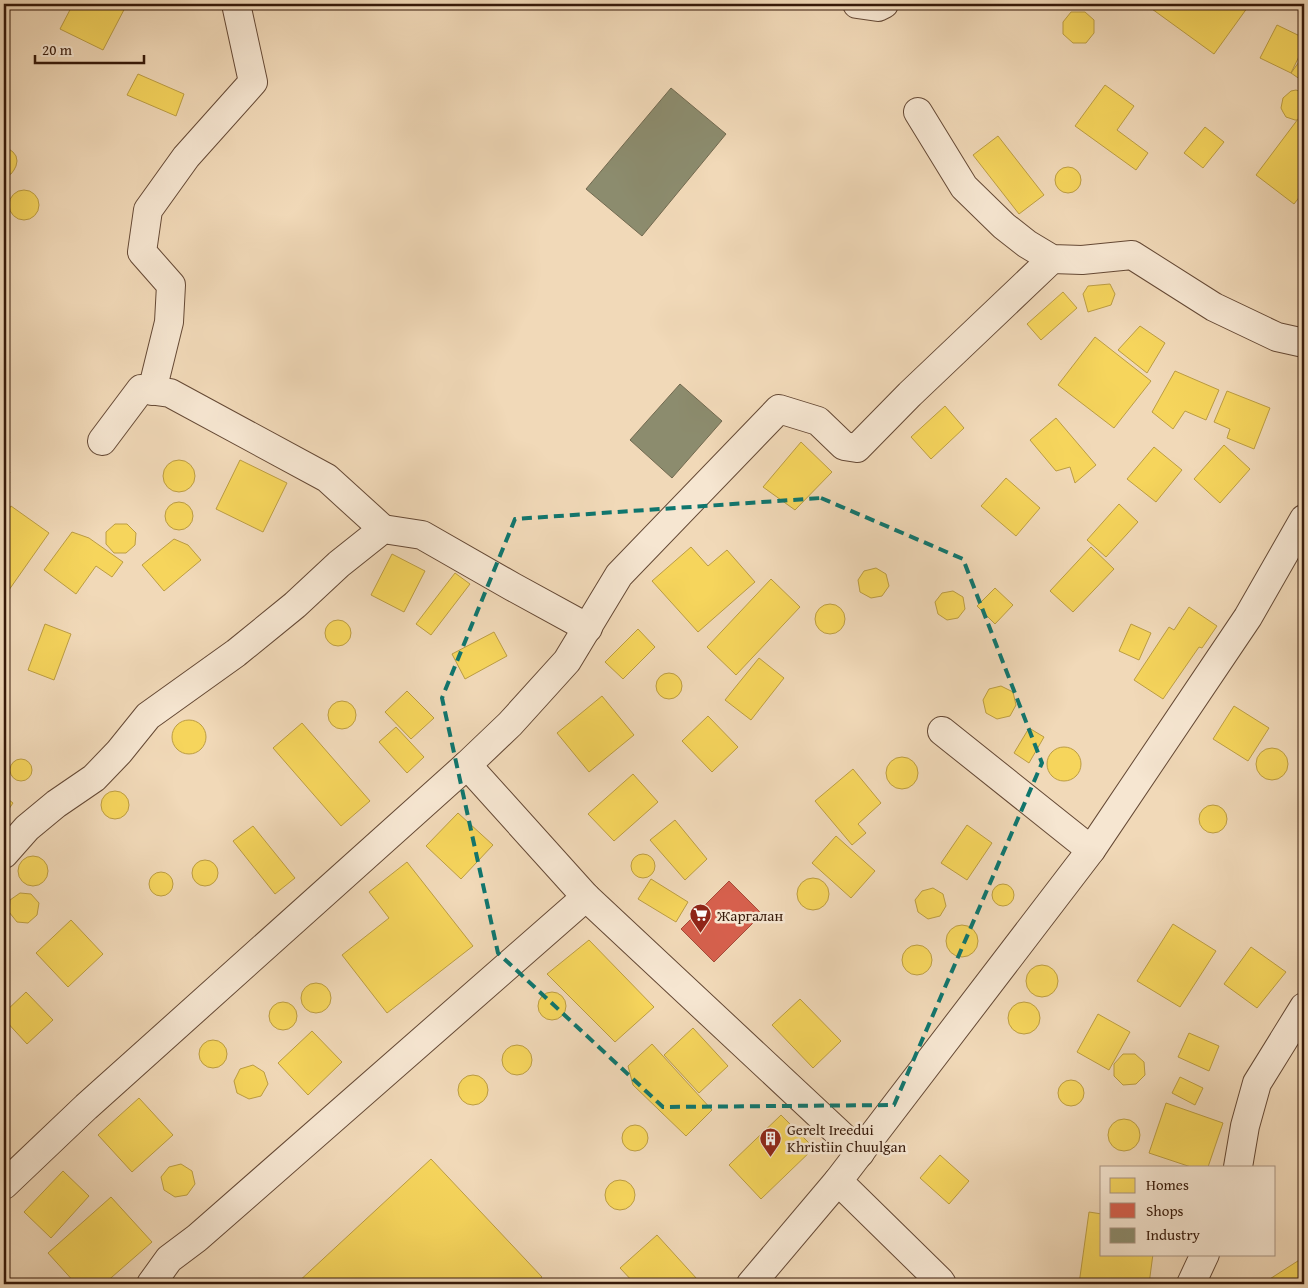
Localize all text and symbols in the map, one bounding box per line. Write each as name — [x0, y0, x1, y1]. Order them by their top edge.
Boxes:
scale bar — [35, 32, 144, 64]
text: 20 m — [42, 39, 73, 60]
supermarket icon: Жаргалан — [689, 903, 713, 934]
place label: Жаргалан — [716, 905, 783, 926]
place label: Gerelt Ireedui Khristiin Chuulgan — [787, 1119, 907, 1157]
building icon: Gerelt Ireedui Khristiin Chuulgan — [759, 1126, 783, 1157]
legend — [1100, 1166, 1276, 1256]
text: Homes — [1146, 1174, 1189, 1195]
text: Shops — [1146, 1200, 1183, 1221]
text: Industry — [1146, 1224, 1201, 1245]

